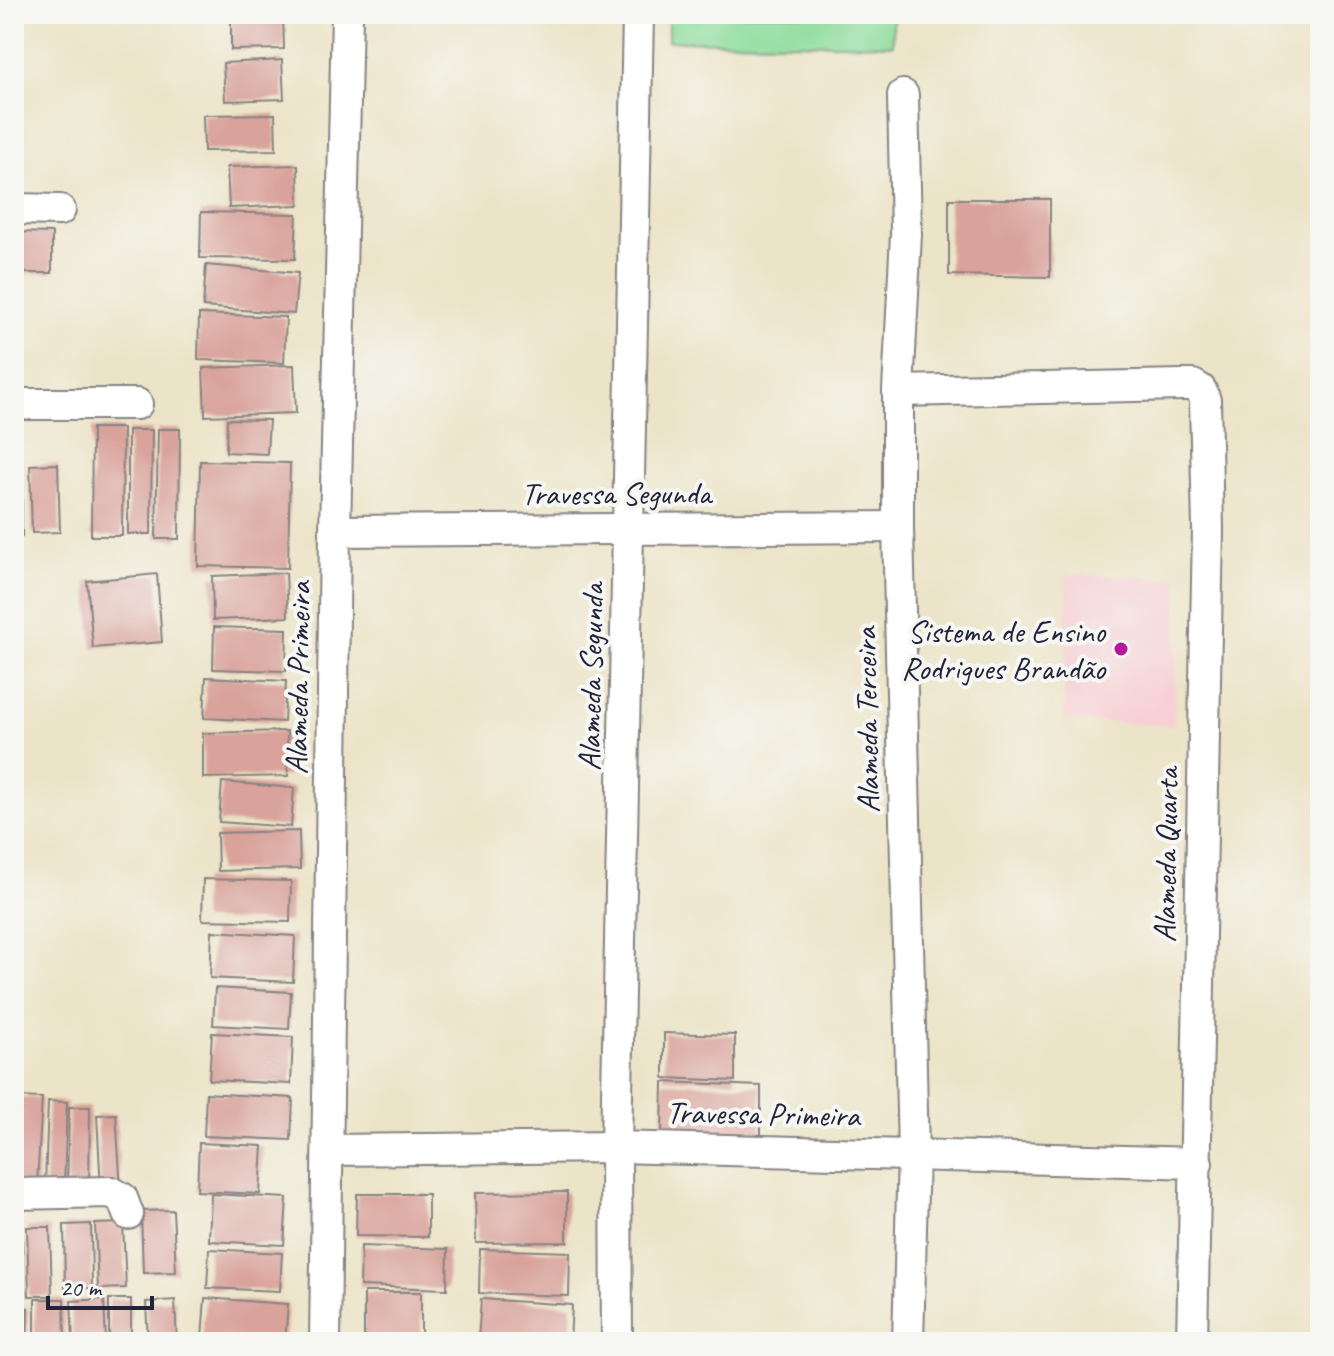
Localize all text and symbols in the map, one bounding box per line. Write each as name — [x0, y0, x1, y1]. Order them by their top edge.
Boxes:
street label: Travessa Segunda — [521, 473, 714, 514]
street label: Alameda Primeira — [276, 579, 320, 775]
street label: Alameda Segunda — [569, 580, 613, 771]
place label: Sistema de Ensino Rodrigues Brandão — [901, 611, 1107, 689]
street label: Alameda Terceira — [845, 625, 889, 813]
marker: Sistema de Ensino Rodrigues Brandão — [1112, 640, 1130, 658]
street label: Alameda Quarta — [1144, 764, 1188, 943]
street label: Travessa Primeira — [666, 1092, 862, 1136]
scale bar — [48, 1260, 152, 1310]
text: 20 m — [60, 1273, 103, 1303]

